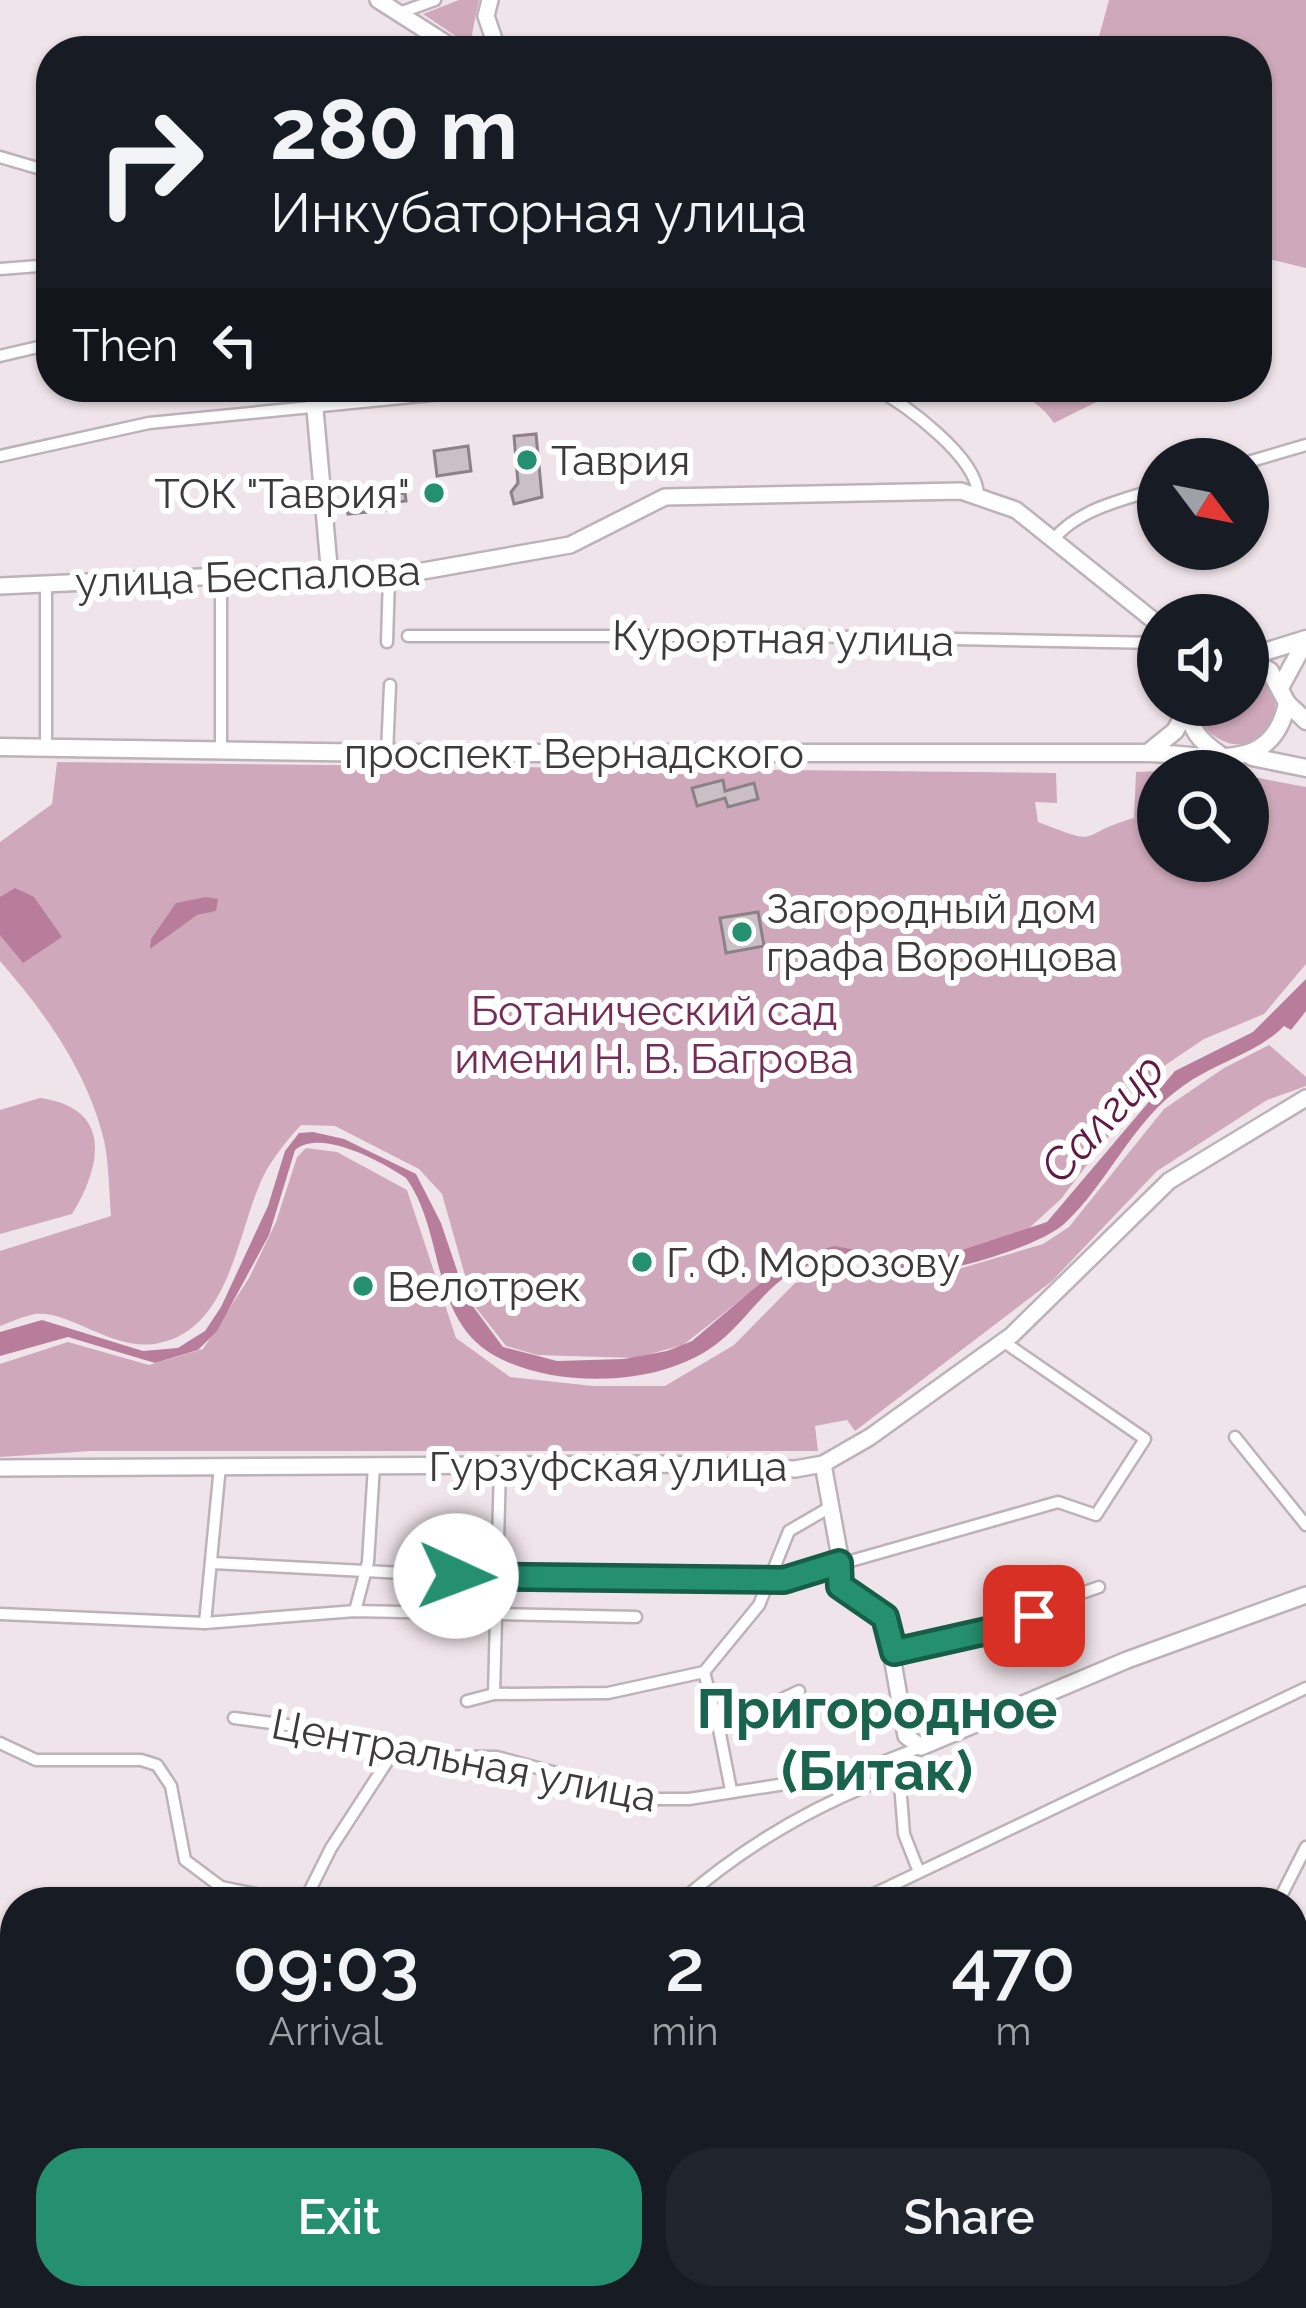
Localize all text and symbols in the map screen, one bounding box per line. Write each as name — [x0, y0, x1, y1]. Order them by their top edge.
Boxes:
text: 280 m — [270, 80, 518, 179]
icon: right — [72, 84, 228, 240]
text: Инкубаторная улица — [270, 181, 807, 245]
icon: left — [202, 312, 268, 378]
text: Then — [72, 319, 178, 372]
place label: Таврия — [551, 436, 690, 485]
north arrow — [1137, 438, 1269, 570]
map controls — [1137, 438, 1269, 882]
marker: Таврия — [514, 447, 540, 473]
place label: ТОК "Таврия" — [154, 469, 410, 518]
marker: ТОК "Таврия" — [421, 480, 447, 506]
street label: улица Беспалова — [74, 546, 422, 607]
button: sound — [1137, 594, 1269, 726]
street label: Курортная улица — [611, 611, 955, 666]
street label: проспект Вернадского — [344, 729, 804, 778]
button: search — [1137, 750, 1269, 882]
place label: Загородный дом графа Воронцова — [766, 884, 1118, 981]
marker: Загородный дом графа Воронцова — [729, 919, 755, 945]
park label: Ботанический сад имени Н. В. Багрова — [454, 986, 854, 1083]
water label: Салгир — [1029, 1043, 1175, 1194]
place label: Г. Ф. Морозову — [666, 1238, 960, 1287]
marker: Г. Ф. Морозову — [629, 1249, 655, 1275]
place label: Велотрек — [387, 1262, 581, 1311]
marker: Велотрек — [350, 1273, 376, 1299]
street label: Гурзуфская улица — [429, 1442, 787, 1491]
position arrow — [393, 1513, 519, 1639]
pin — [983, 1565, 1085, 1667]
icon: arrive — [1001, 1583, 1067, 1649]
district label: Пригородное (Битак) — [697, 1677, 1057, 1803]
street label: Центральная улица — [267, 1699, 660, 1822]
text: 09:03 — [233, 1923, 419, 2008]
text: 2 — [665, 1923, 705, 2008]
text: 470 — [951, 1923, 1075, 2008]
text: Arrival — [269, 2008, 383, 2054]
text: min — [652, 2008, 719, 2054]
text: m — [995, 2008, 1031, 2054]
button: Exit — [36, 2148, 642, 2286]
button: Share — [666, 2148, 1272, 2286]

